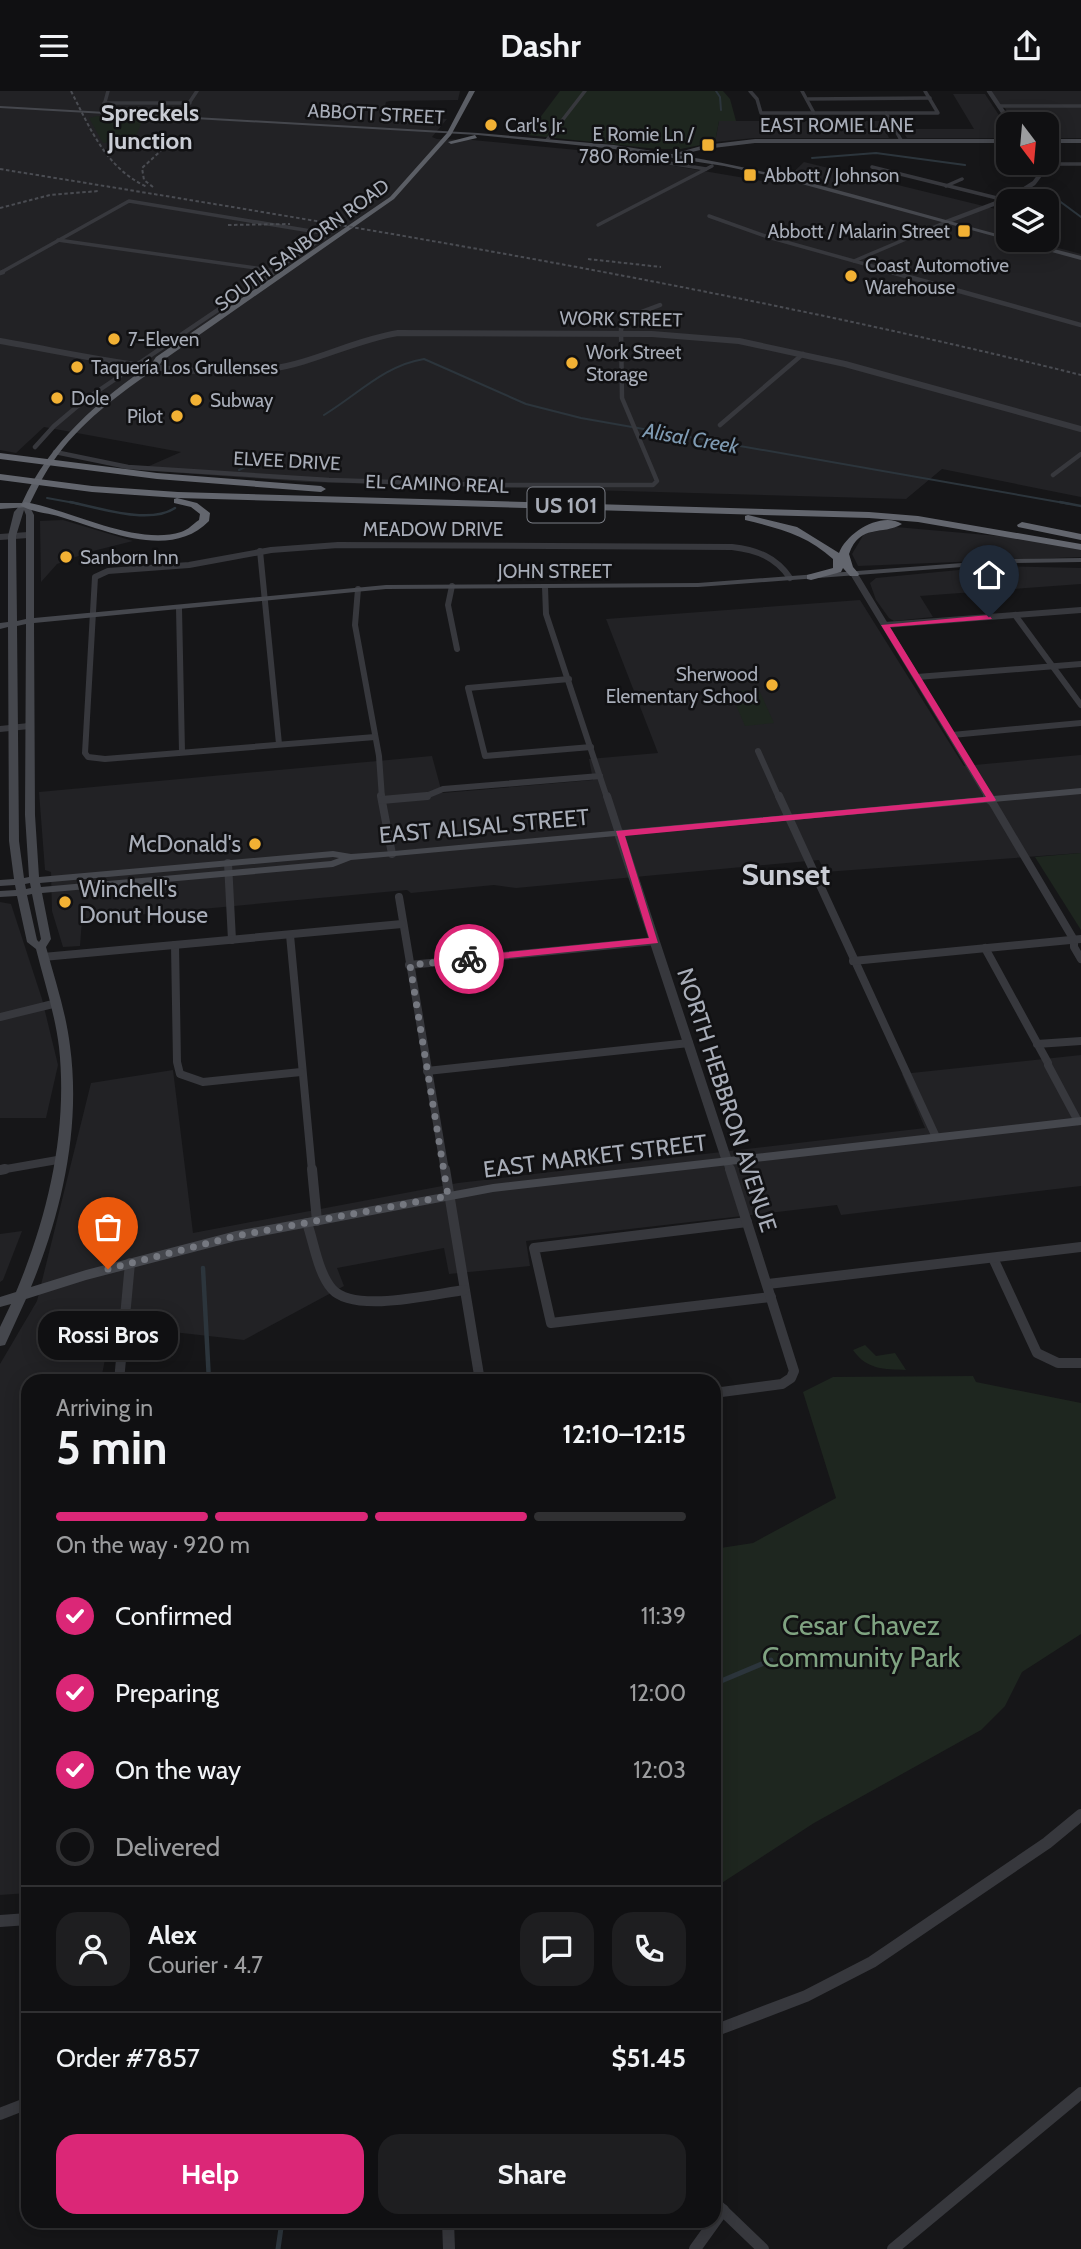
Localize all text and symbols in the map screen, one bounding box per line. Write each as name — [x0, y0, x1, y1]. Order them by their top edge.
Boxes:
text: Dashr — [500, 26, 581, 65]
icon: menu — [35, 27, 73, 65]
icon: share — [1008, 27, 1046, 65]
district label: Spreckels Junction — [101, 98, 199, 155]
street label: ABBOTT STREET — [307, 99, 445, 129]
north arrow — [996, 112, 1059, 175]
map controls — [996, 112, 1059, 252]
place label: Carl's Jr. — [505, 114, 565, 137]
street label: EAST ROMIE LANE — [760, 114, 914, 137]
marker: Carl's Jr. — [483, 117, 499, 133]
place label: E Romie Ln / 780 Romie Ln — [579, 123, 695, 168]
marker: E Romie Ln / 780 Romie Ln — [700, 137, 716, 153]
place label: Abbott / Johnson — [764, 164, 900, 187]
marker: Abbott / Johnson — [742, 167, 758, 183]
street label: SOUTH SANBORN ROAD — [210, 174, 394, 316]
button: layers — [996, 189, 1059, 252]
place label: Abbott / Malarin Street — [768, 220, 951, 243]
marker: Abbott / Malarin Street — [956, 223, 972, 239]
place label: Coast Automotive Warehouse — [865, 254, 1009, 299]
marker: Coast Automotive Warehouse — [843, 268, 859, 284]
street label: WORK STREET — [559, 306, 683, 332]
place label: 7-Eleven — [128, 328, 199, 351]
marker: 7-Eleven — [106, 331, 122, 347]
place label: Work Street Storage — [586, 341, 682, 386]
marker: Work Street Storage — [564, 355, 580, 371]
place label: Taquería Los Grullenses — [91, 356, 278, 379]
marker: Taquería Los Grullenses — [69, 359, 85, 375]
place label: Dole — [71, 387, 110, 410]
place label: Subway — [210, 389, 274, 412]
marker: Dole — [49, 390, 65, 406]
marker: Subway — [188, 392, 204, 408]
place label: Pilot — [127, 405, 164, 428]
marker: Pilot — [169, 408, 185, 424]
water label: Alisal Creek — [640, 417, 742, 459]
street label: ELVEE DRIVE — [233, 447, 341, 475]
street label: EL CAMINO REAL — [365, 470, 510, 498]
road number: US 101 — [528, 487, 604, 523]
street label: MEADOW DRIVE — [363, 518, 503, 541]
pin — [959, 545, 1019, 617]
place label: Sanborn Inn — [80, 546, 179, 569]
marker: Sanborn Inn — [58, 549, 74, 565]
icon: home — [970, 556, 1008, 594]
street label: JOHN STREET — [497, 560, 612, 583]
place label: Sherwood Elementary School — [606, 663, 759, 708]
marker: Sherwood Elementary School — [764, 677, 780, 693]
street label: EAST ALISAL STREET — [378, 803, 590, 849]
place label: McDonald's — [128, 830, 241, 858]
marker: McDonald's — [247, 836, 263, 852]
district label: Sunset — [742, 856, 830, 893]
place label: Winchell's Donut House — [79, 875, 208, 929]
marker: Winchell's Donut House — [57, 894, 73, 910]
courier — [434, 924, 504, 994]
icon: bike — [450, 940, 488, 978]
street label: NORTH HEBBRON AVENUE — [671, 964, 783, 1236]
street label: EAST MARKET STREET — [482, 1128, 708, 1184]
pin — [78, 1197, 138, 1269]
icon: bag — [89, 1208, 127, 1246]
callout: Rossi Bros — [38, 1311, 178, 1360]
text: Rossi Bros — [57, 1321, 159, 1349]
text: Arriving in — [56, 1394, 153, 1422]
text: 12:10–12:15 — [562, 1418, 686, 1450]
text: 5 min — [56, 1420, 167, 1476]
text: On the way · 920 m — [56, 1531, 250, 1559]
icon: check — [56, 1597, 94, 1635]
text: Confirmed — [115, 1600, 232, 1632]
text: 11:39 — [641, 1602, 686, 1630]
park label: Cesar Chavez Community Park — [762, 1608, 960, 1674]
icon: check — [56, 1674, 94, 1712]
text: Preparing — [115, 1677, 219, 1709]
text: 12:00 — [630, 1679, 686, 1707]
icon: check — [56, 1751, 94, 1789]
text: On the way — [115, 1754, 241, 1786]
text: 12:03 — [633, 1756, 686, 1784]
text: Delivered — [115, 1831, 220, 1863]
button: person — [56, 1912, 130, 1986]
button: chat — [520, 1912, 594, 1986]
button: phone — [612, 1912, 686, 1986]
text: Alex — [148, 1919, 197, 1951]
text: Courier · 4.7 — [148, 1951, 263, 1979]
text: Order #7857 — [56, 2042, 200, 2074]
text: $51.45 — [611, 2042, 686, 2074]
button: Help — [56, 2134, 364, 2214]
button: Share — [378, 2134, 686, 2214]

